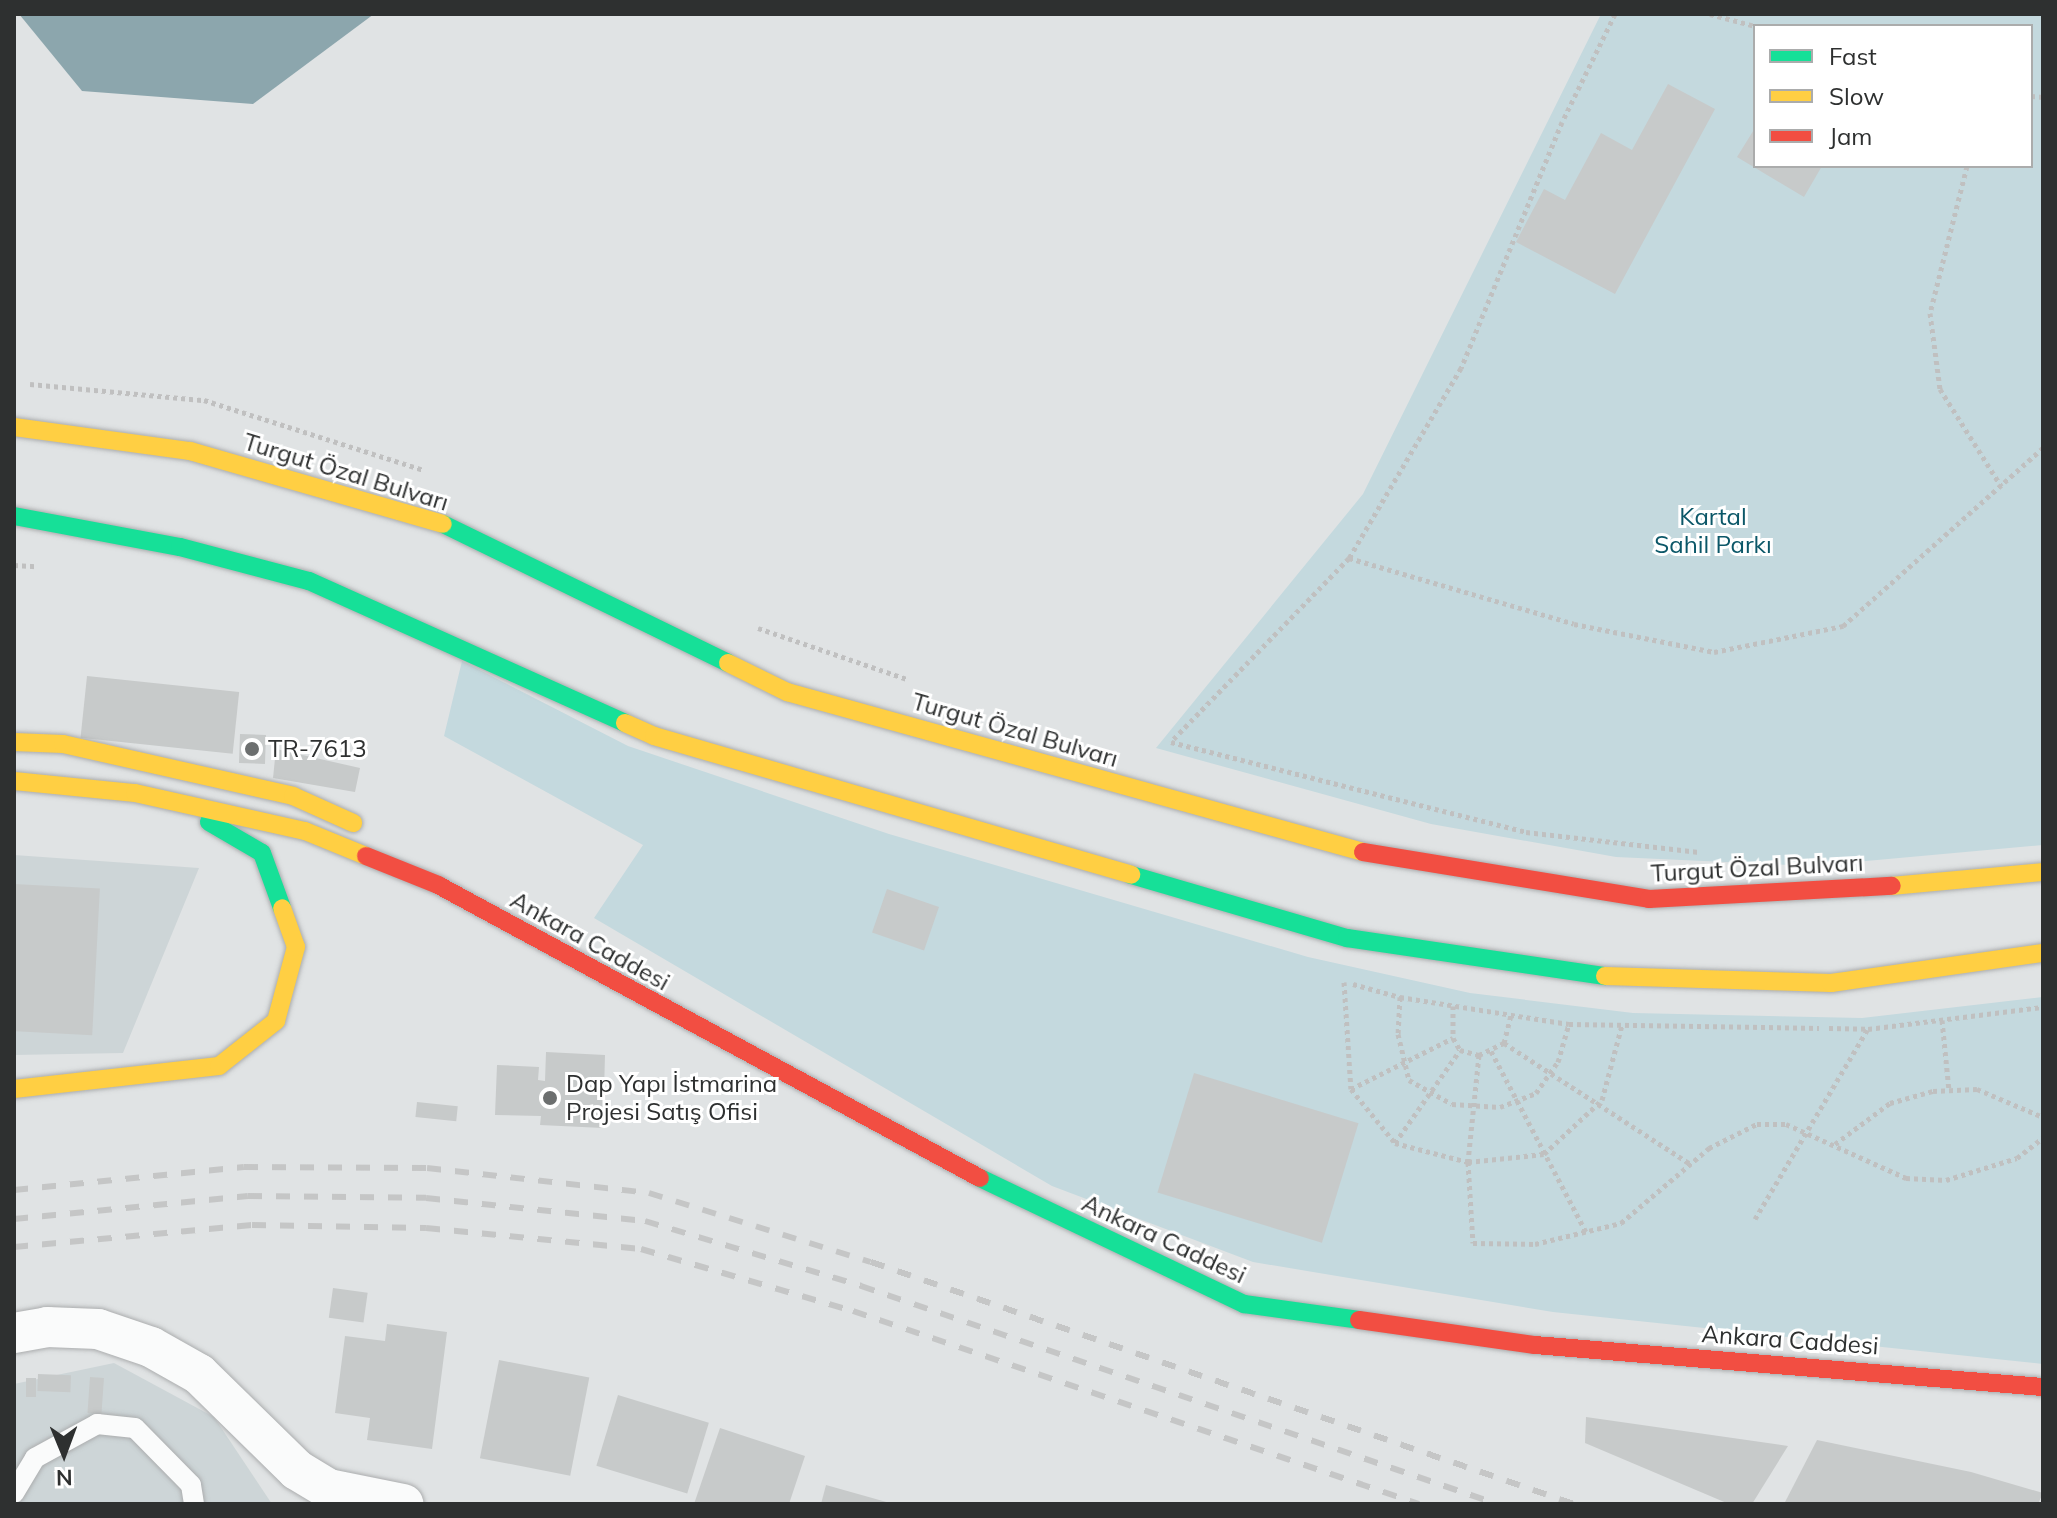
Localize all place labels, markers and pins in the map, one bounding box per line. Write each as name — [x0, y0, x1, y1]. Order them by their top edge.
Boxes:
place label: TR-7613 — [268, 735, 367, 763]
marker: TR-7613 — [243, 740, 261, 758]
place label: Dap Yapı İstmarina Projesi Satış Ofisi — [566, 1070, 777, 1126]
marker: Dap Yapı İstmarina Projesi Satış Ofisi — [541, 1089, 559, 1107]

